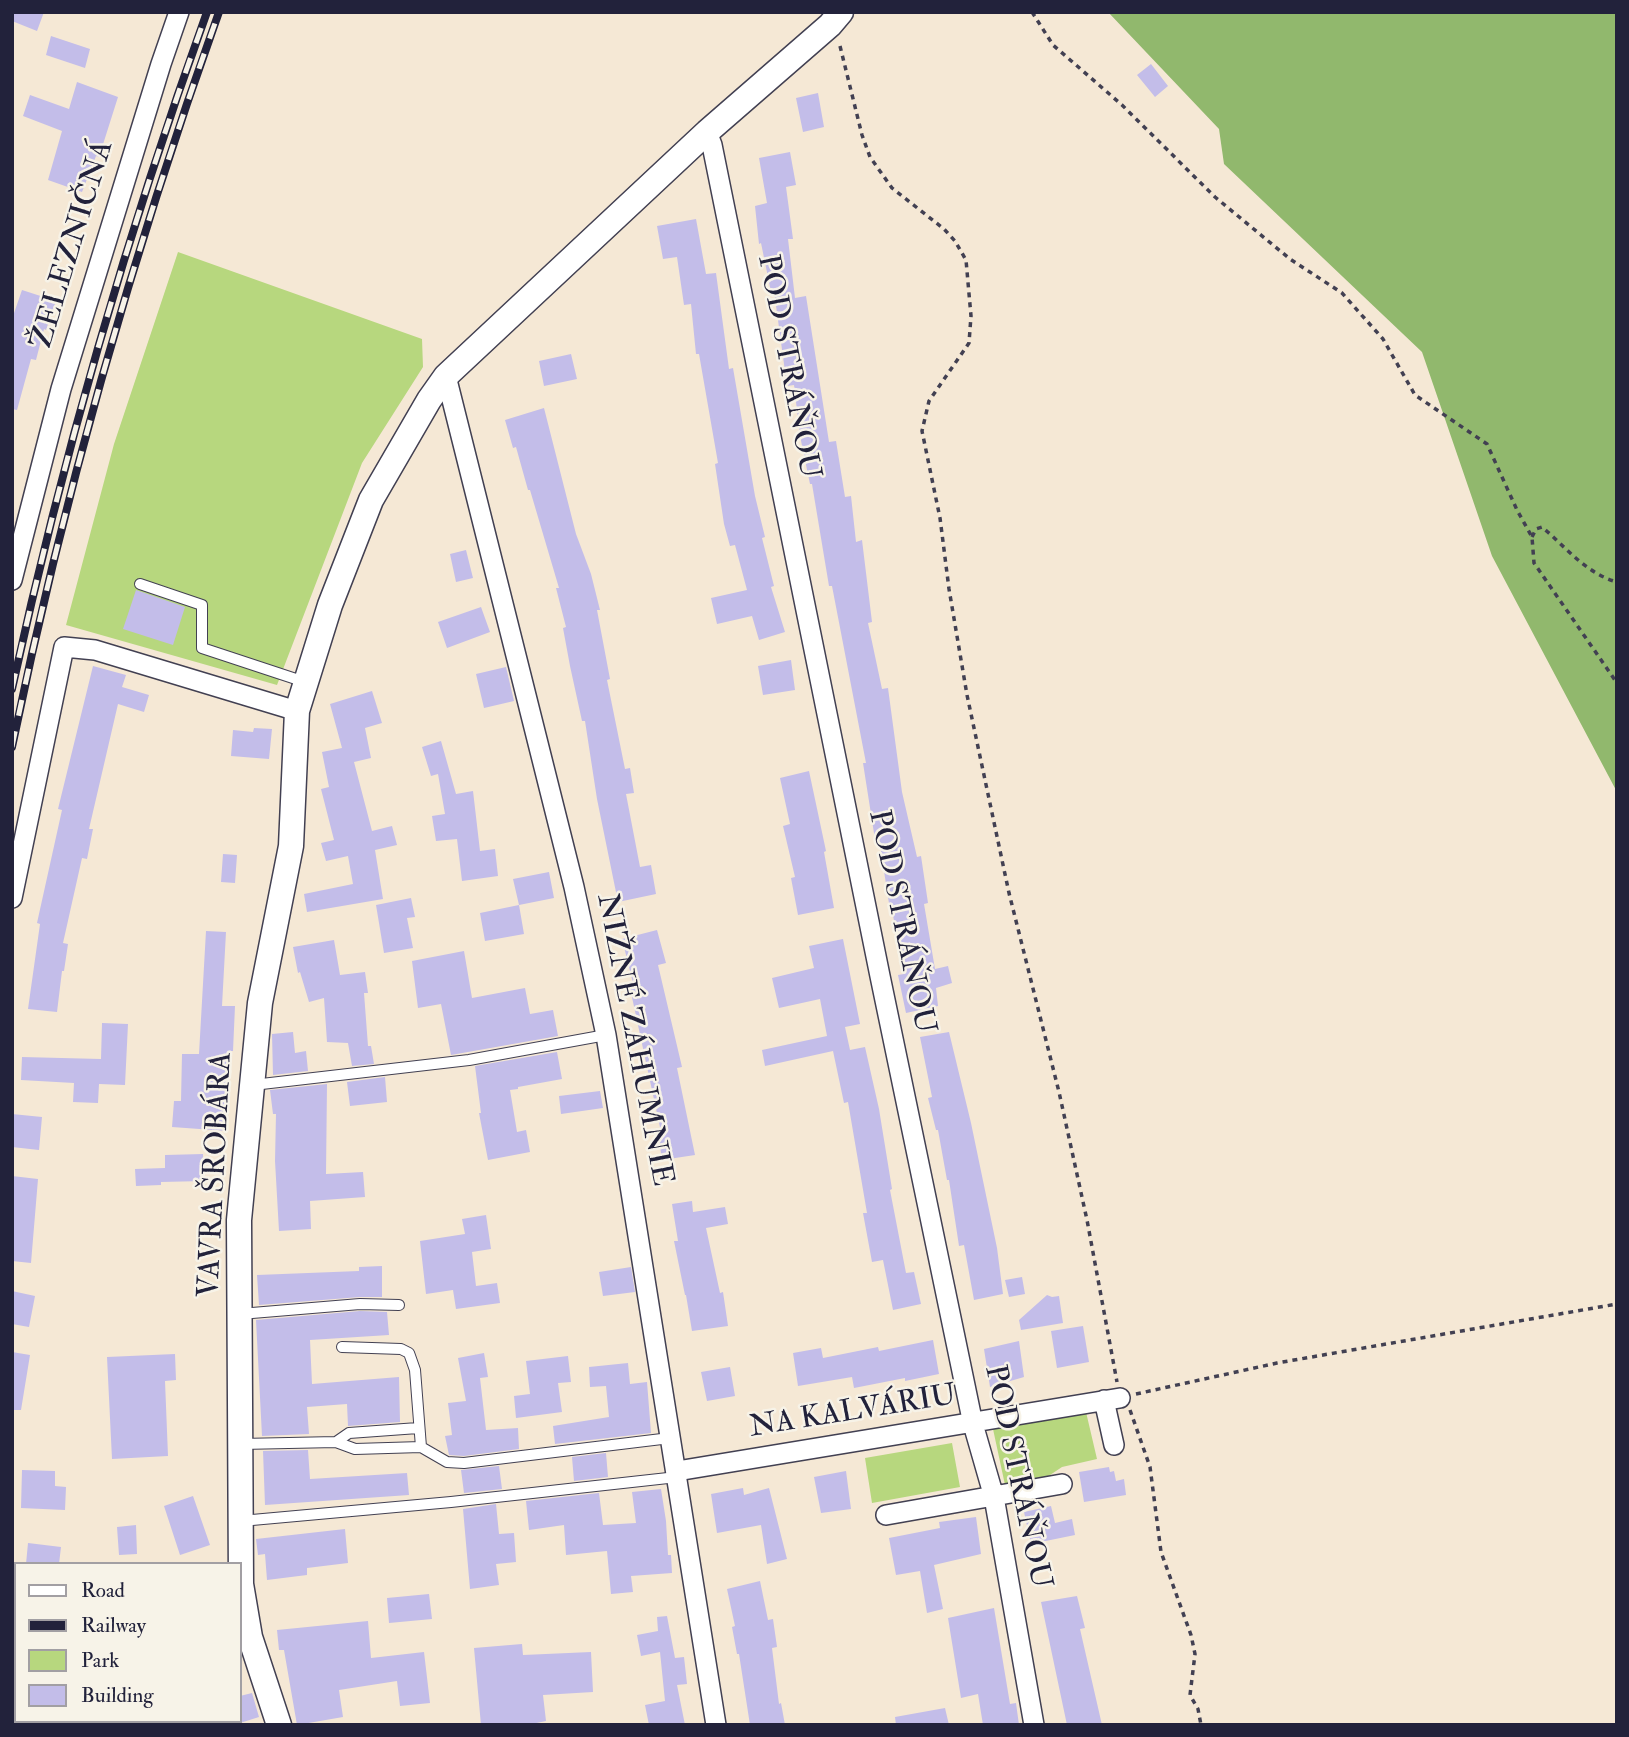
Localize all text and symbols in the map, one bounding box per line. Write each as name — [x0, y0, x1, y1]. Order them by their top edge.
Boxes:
street label: ŽELEZNIČNÁ — [25, 136, 123, 354]
street label: POD STRÁŇOU — [748, 252, 826, 482]
street label: POD STRÁŇOU — [859, 807, 941, 1037]
street label: NIŽNÉ ZÁHUMNIE — [587, 891, 679, 1189]
street label: VAVRA ŠROBÁRA — [193, 1051, 241, 1299]
street label: POD STRÁŇOU — [975, 1362, 1057, 1592]
street label: NA KALVÁRIU — [747, 1379, 959, 1447]
legend — [14, 1562, 242, 1723]
text: Road — [81, 1577, 125, 1604]
text: Railway — [81, 1612, 146, 1639]
text: Park — [81, 1647, 119, 1674]
text: Building — [81, 1682, 154, 1709]

